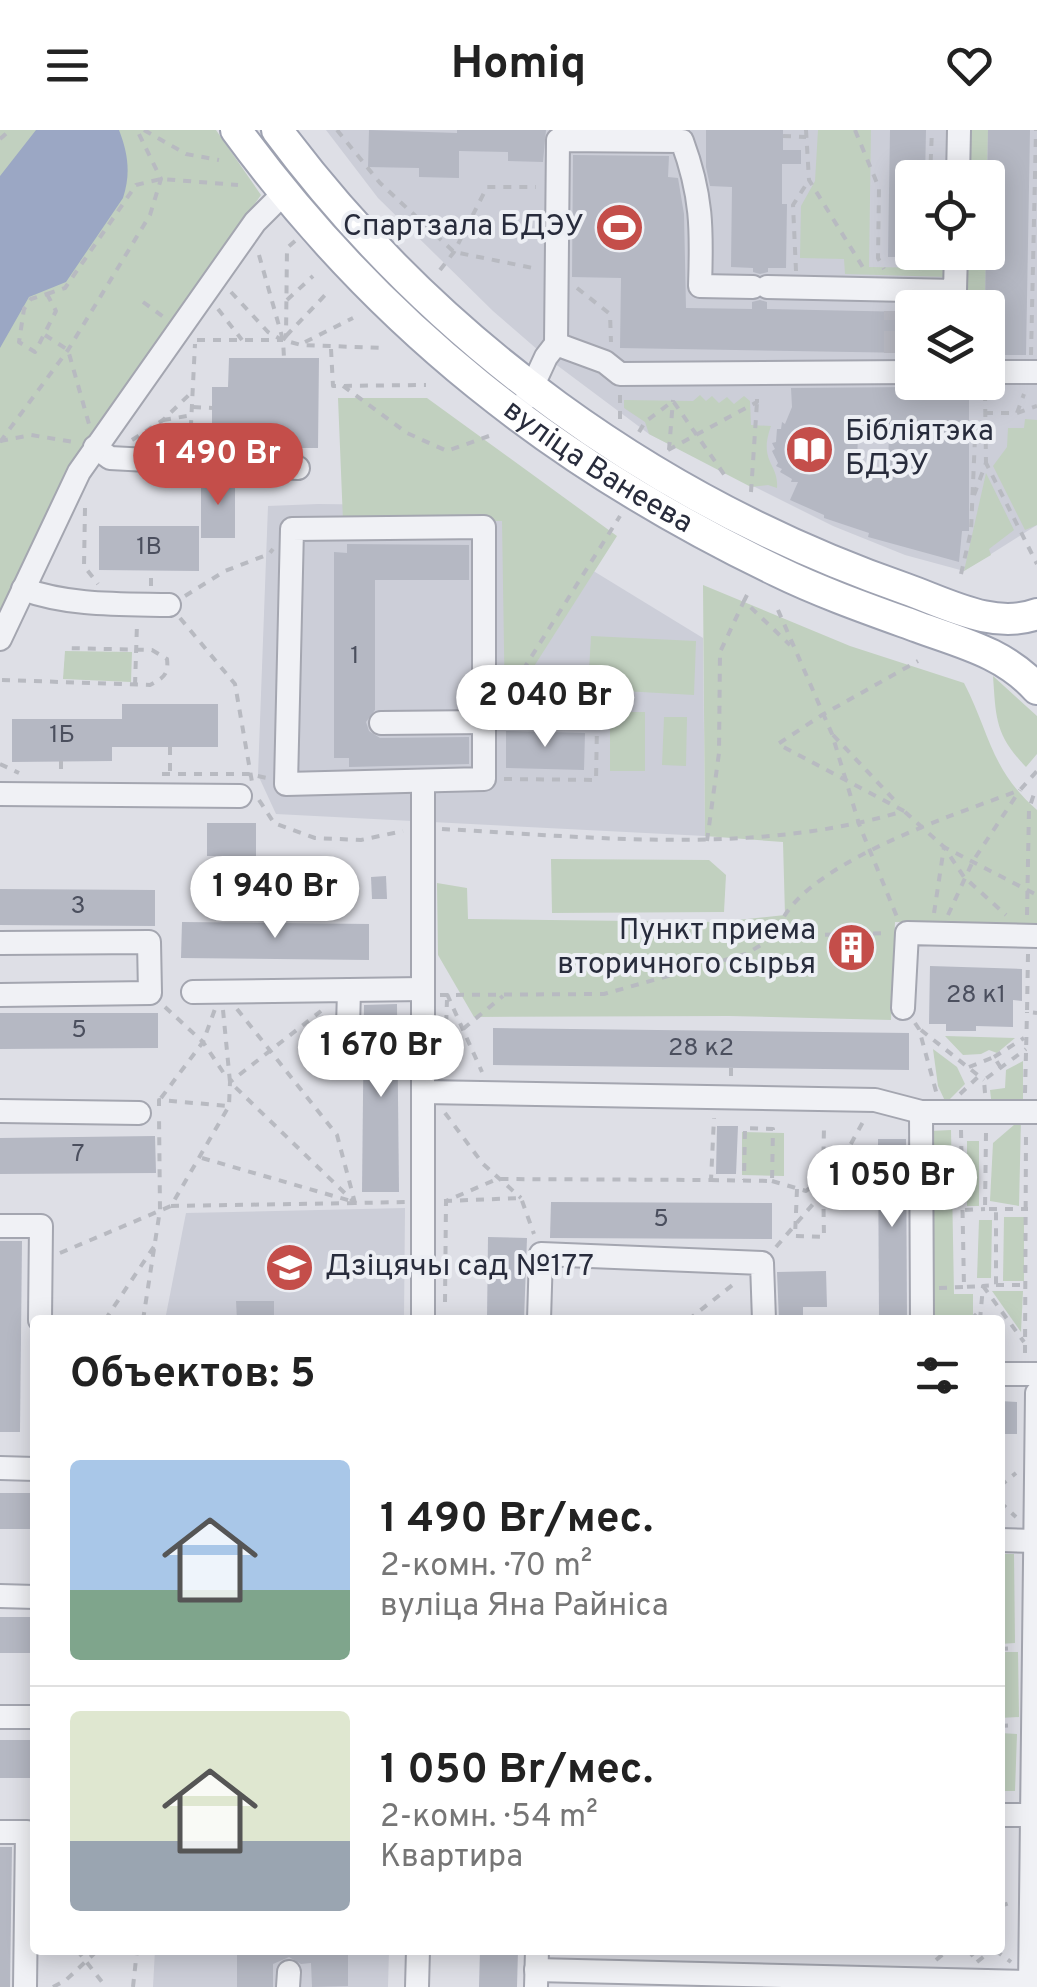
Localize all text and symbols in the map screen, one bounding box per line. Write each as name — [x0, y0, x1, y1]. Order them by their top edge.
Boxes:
text: Homiq — [451, 37, 586, 94]
icon: menu — [40, 38, 95, 93]
icon: heart — [942, 38, 997, 93]
map controls — [895, 160, 1005, 400]
button: locate — [895, 160, 1005, 270]
sports icon: Спартзала БДЭУ — [593, 201, 645, 253]
place label: Спартзала БДЭУ — [343, 209, 584, 246]
button: layers — [895, 290, 1005, 400]
street label: вуліца Ванеева — [495, 392, 699, 542]
place label: Бібліятэка БДЭУ — [845, 414, 994, 485]
pin: 1 490 Br — [115, 423, 321, 508]
library icon: Бібліятэка БДЭУ — [784, 423, 836, 475]
text: 1 490 Br — [155, 435, 281, 475]
house number: 1В — [136, 532, 162, 564]
house number: 1 — [350, 641, 360, 673]
pin: 2 040 Br — [442, 665, 648, 750]
text: 2 040 Br — [478, 677, 612, 717]
house number: 1Б — [49, 720, 75, 752]
pin: 1 940 Br — [172, 856, 378, 941]
text: 1 940 Br — [212, 868, 338, 908]
house number: 3 — [70, 891, 86, 923]
place label: Пункт приема вторичного сырья — [557, 913, 816, 984]
building icon: Пункт приема вторичного сырья — [825, 922, 877, 974]
house number: 28 к1 — [946, 980, 1006, 1012]
house number: 5 — [71, 1015, 87, 1047]
pin: 1 670 Br — [278, 1015, 484, 1100]
text: 1 670 Br — [320, 1027, 442, 1067]
house number: 28 к2 — [668, 1033, 734, 1065]
house number: 7 — [71, 1139, 85, 1171]
pin: 1 050 Br — [789, 1145, 995, 1230]
text: 1 050 Br — [829, 1157, 955, 1197]
house number: 5 — [653, 1204, 669, 1236]
school or university icon: Дзіцячы сад №177 — [264, 1241, 316, 1293]
place label: Дзіцячы сад №177 — [325, 1249, 594, 1286]
icon: filters — [910, 1348, 965, 1403]
text: Объектов: 5 — [70, 1349, 316, 1402]
text: 1 490 Br/мес. — [380, 1494, 653, 1547]
icon: home — [150, 1500, 270, 1620]
text: 2-комн. · 70 m² — [380, 1547, 592, 1587]
text: вуліца Яна Райніса — [380, 1587, 668, 1627]
text: 1 050 Br/мес. — [380, 1745, 653, 1798]
icon: home — [150, 1751, 270, 1871]
text: 2-комн. · 54 m² — [380, 1798, 598, 1838]
text: Квартира — [380, 1838, 523, 1878]

